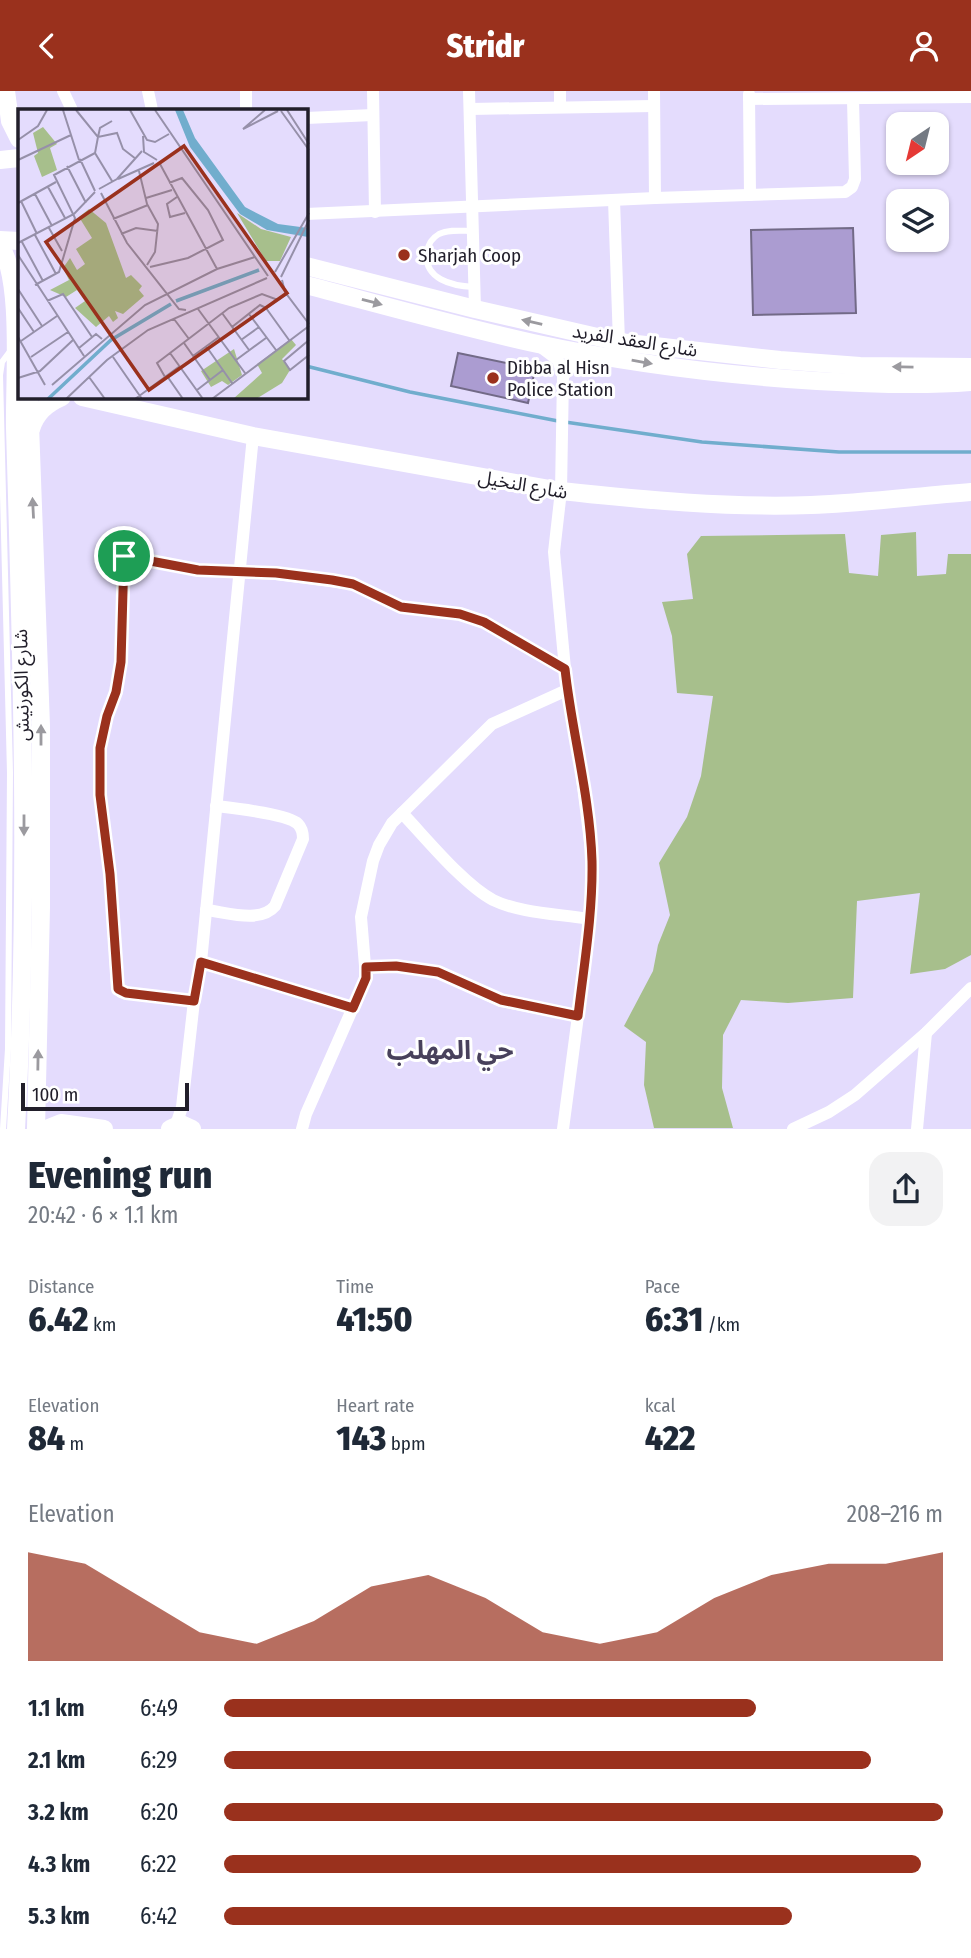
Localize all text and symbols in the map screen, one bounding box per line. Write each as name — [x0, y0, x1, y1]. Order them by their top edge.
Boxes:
icon: back — [28, 27, 66, 65]
text: Stridr — [447, 27, 524, 65]
icon: person — [905, 27, 943, 65]
inset map — [18, 109, 308, 399]
north arrow — [886, 112, 948, 175]
map controls — [886, 112, 949, 252]
button: layers — [886, 189, 949, 252]
place label: Sharjah Coop — [418, 244, 521, 267]
marker: Sharjah Coop — [396, 247, 412, 263]
one-way arrow — [361, 297, 383, 308]
one-way arrow — [521, 316, 543, 327]
street label: شارع العقد الفريد — [570, 319, 699, 364]
place label: Dibba al Hisn Police Station — [507, 356, 614, 401]
one-way arrow — [631, 357, 653, 368]
one-way arrow — [892, 361, 914, 373]
marker: Dibba al Hisn Police Station — [485, 370, 501, 386]
street label: شارع النخيل — [476, 465, 569, 506]
one-way arrow — [27, 496, 38, 518]
pin — [94, 526, 154, 586]
icon: arrive — [105, 537, 143, 575]
street label: شارع الكورنيش — [9, 629, 36, 741]
one-way arrow — [35, 724, 47, 746]
one-way arrow — [18, 814, 30, 836]
district label: حي المهلب — [386, 1035, 514, 1071]
one-way arrow — [33, 1049, 44, 1071]
scale bar — [21, 1079, 189, 1111]
text: 100 m — [32, 1083, 78, 1106]
text: Evening run — [28, 1152, 212, 1198]
button: share — [869, 1152, 943, 1226]
text: 20:42 · 6 × 1.1 km — [28, 1201, 179, 1229]
text: Distance — [28, 1275, 95, 1298]
text: Time — [336, 1275, 374, 1298]
text: Pace — [645, 1275, 680, 1298]
text: 6.42 — [28, 1298, 89, 1340]
text: 41:50 — [336, 1298, 413, 1340]
text: 6:31 — [645, 1298, 703, 1340]
text: km — [89, 1313, 116, 1336]
text: /km — [703, 1313, 740, 1336]
text: Elevation — [28, 1394, 100, 1417]
text: Heart rate — [336, 1394, 414, 1417]
text: kcal — [645, 1394, 675, 1417]
text: 84 — [28, 1417, 65, 1459]
text: 143 — [336, 1417, 386, 1459]
text: 422 — [645, 1417, 696, 1459]
text: m — [65, 1432, 84, 1455]
text: bpm — [386, 1432, 426, 1455]
text: Elevation — [28, 1500, 115, 1528]
text: 208–216 m — [847, 1500, 943, 1528]
text: 1.1 km — [28, 1694, 84, 1722]
text: 6:49 — [140, 1694, 178, 1722]
text: 2.1 km — [28, 1746, 85, 1774]
text: 6:29 — [140, 1746, 177, 1774]
text: 3.2 km — [28, 1798, 89, 1826]
text: 6:20 — [140, 1798, 178, 1826]
text: 4.3 km — [28, 1850, 90, 1878]
text: 6:22 — [140, 1850, 177, 1878]
text: 5.3 km — [28, 1902, 90, 1930]
text: 6:42 — [140, 1902, 177, 1930]

